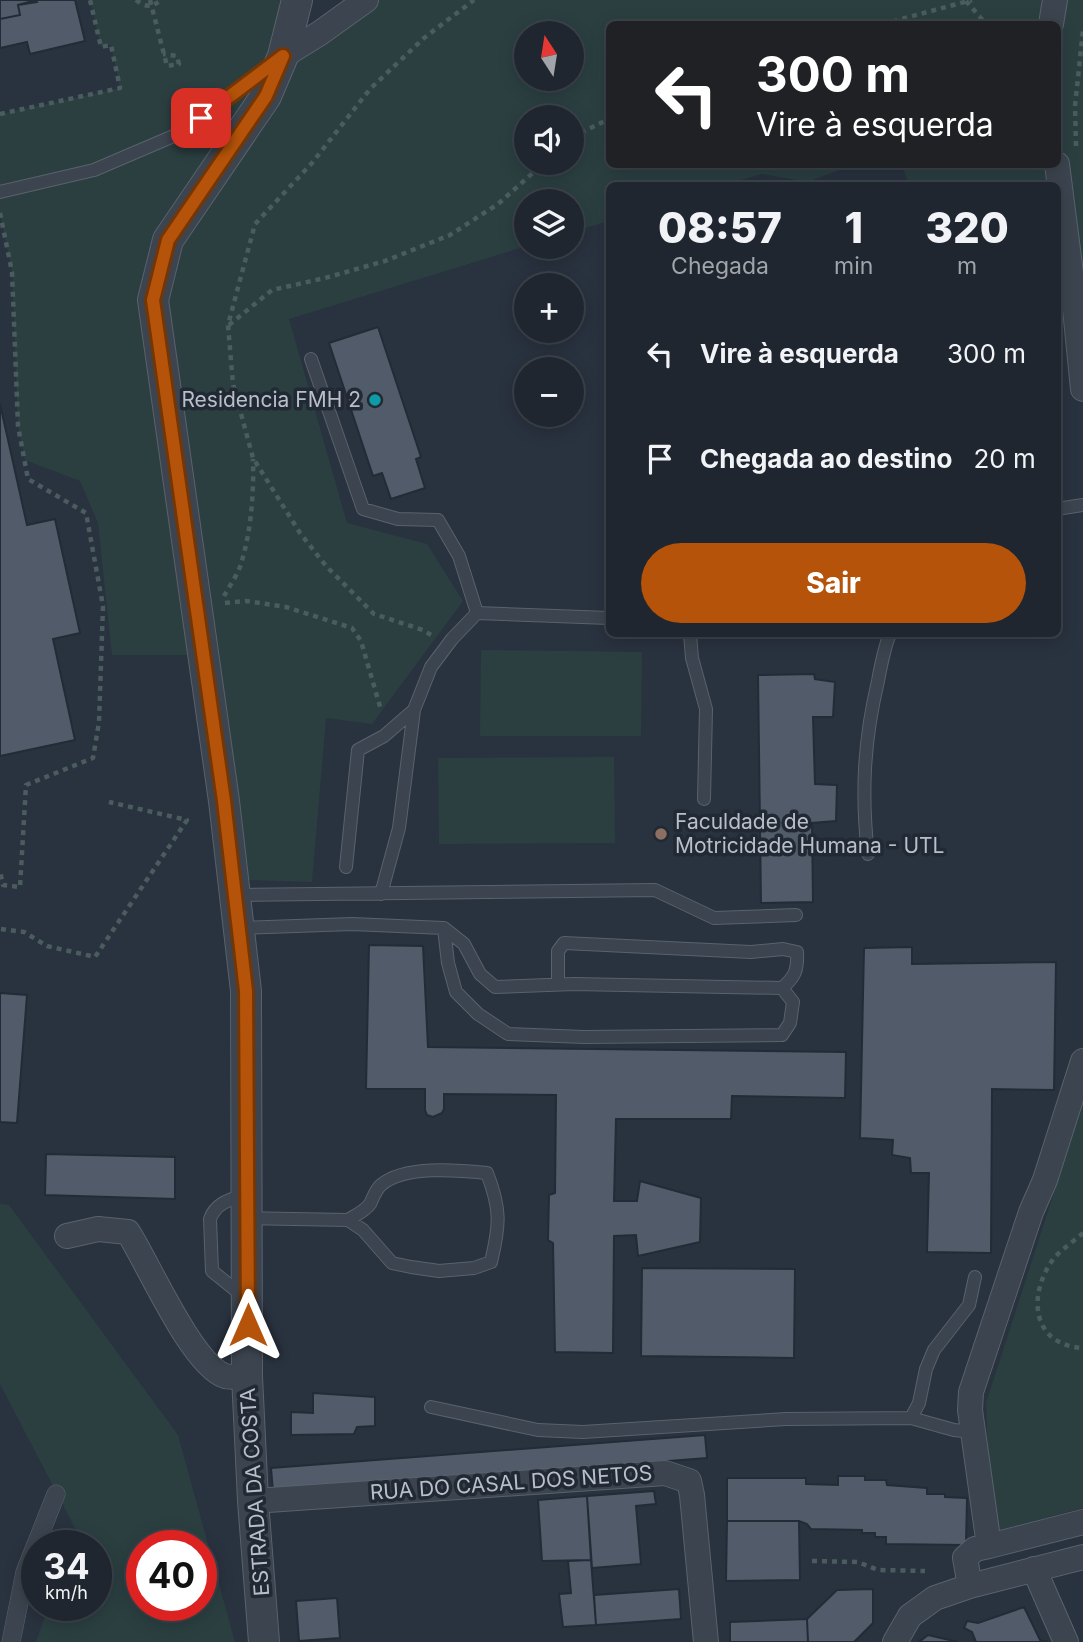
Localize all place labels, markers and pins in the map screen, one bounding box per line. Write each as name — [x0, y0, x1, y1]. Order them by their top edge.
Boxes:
pin — [171, 88, 231, 148]
place label: Residencia FMH 2 — [181, 387, 361, 412]
marker: Residencia FMH 2 — [367, 392, 383, 408]
place label: Faculdade de Motricidade Humana - UTL — [675, 809, 944, 858]
marker: Faculdade de Motricidade Humana - UTL — [653, 826, 669, 842]

